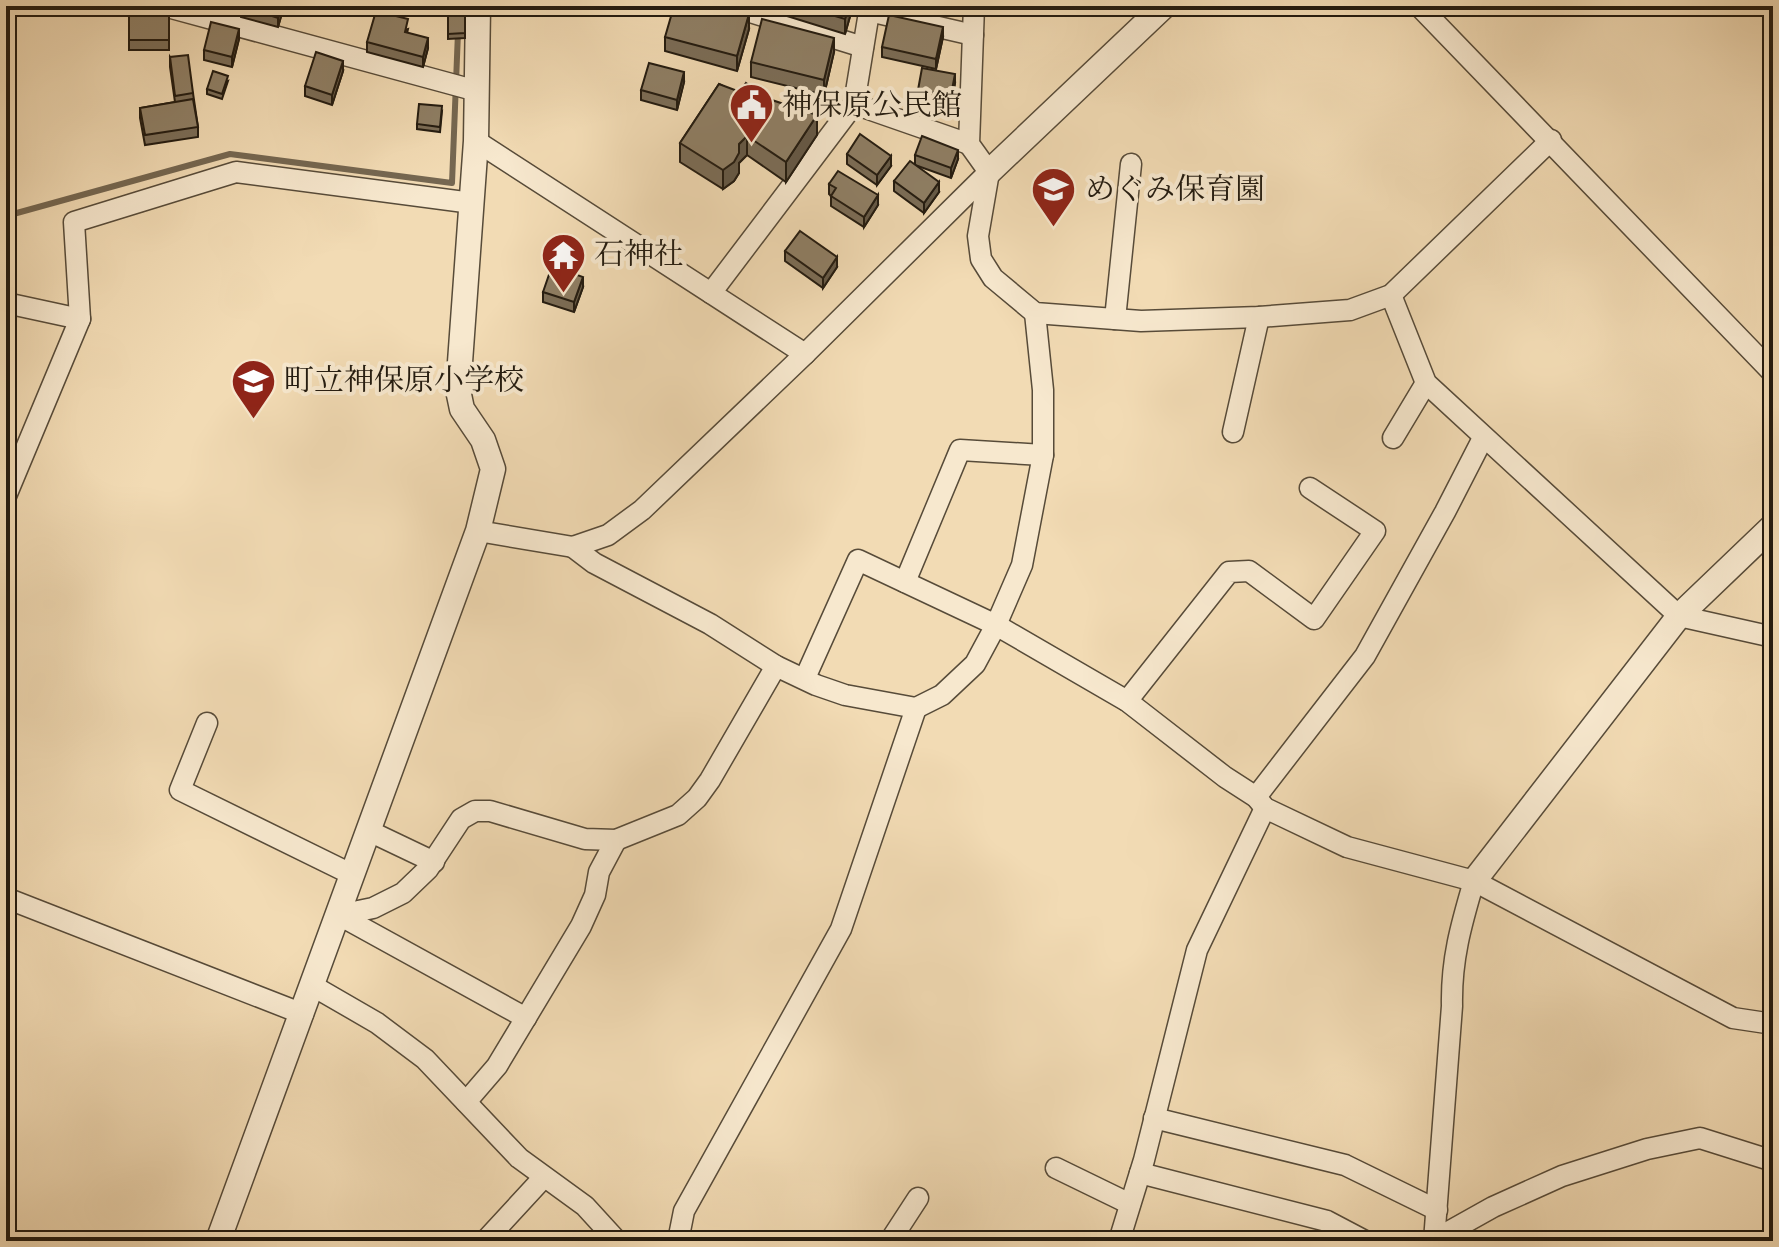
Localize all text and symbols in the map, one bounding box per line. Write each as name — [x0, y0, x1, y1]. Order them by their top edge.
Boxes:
public building icon: 神保原公民館 — [727, 82, 775, 145]
place label: 神保原公民館 — [782, 88, 962, 125]
school or university icon: めぐみ保育園 — [1030, 166, 1078, 229]
place label: めぐみ保育園 — [1085, 172, 1265, 209]
temple icon: 石神社 — [539, 231, 587, 294]
place label: 石神社 — [594, 237, 684, 274]
school or university icon: 町立神保原小学校 — [229, 357, 277, 420]
place label: 町立神保原小学校 — [284, 363, 524, 400]

